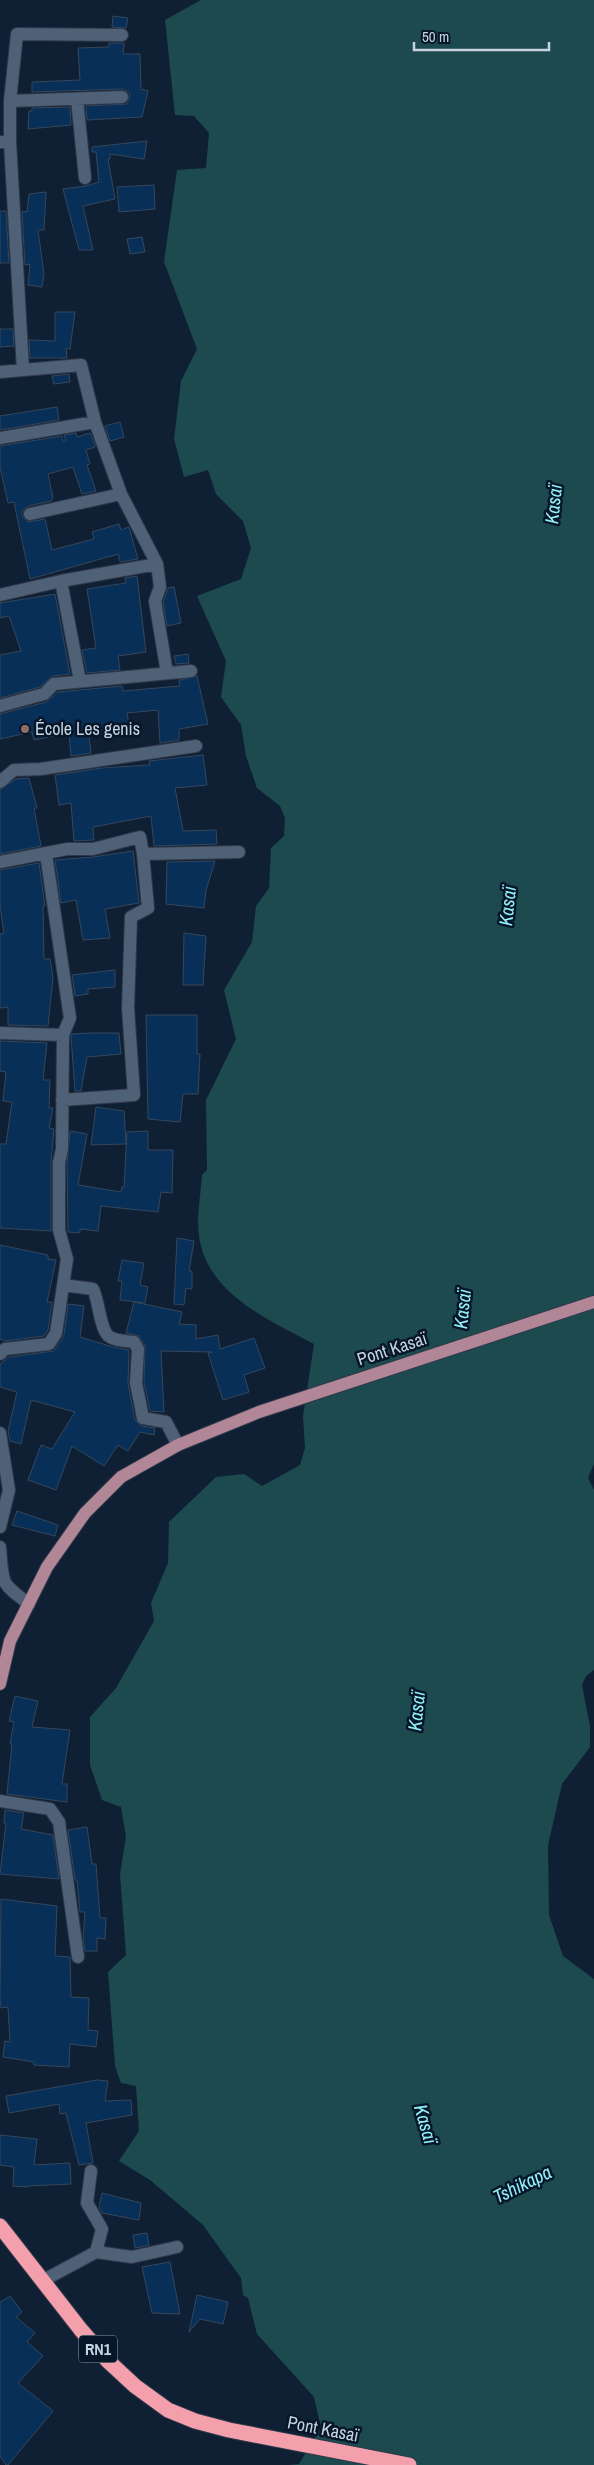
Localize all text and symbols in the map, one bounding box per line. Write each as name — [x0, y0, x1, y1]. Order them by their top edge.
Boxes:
scale bar — [414, 20, 549, 52]
text: 50 m — [422, 26, 449, 47]
water label: Kasaï — [538, 481, 568, 525]
place label: École Les genis — [35, 716, 140, 741]
marker: École Les genis — [19, 723, 31, 735]
water label: Kasaï — [492, 883, 522, 927]
water label: Kasaï — [447, 1286, 477, 1330]
street label: Pont Kasaï — [354, 1325, 431, 1372]
water label: Kasaï — [401, 1688, 431, 1732]
water label: Kasaï — [408, 2101, 444, 2148]
water label: Tshikapa — [488, 2159, 556, 2209]
road number: RN1 — [79, 2336, 117, 2362]
street label: Pont Kasaï — [285, 2409, 362, 2448]

